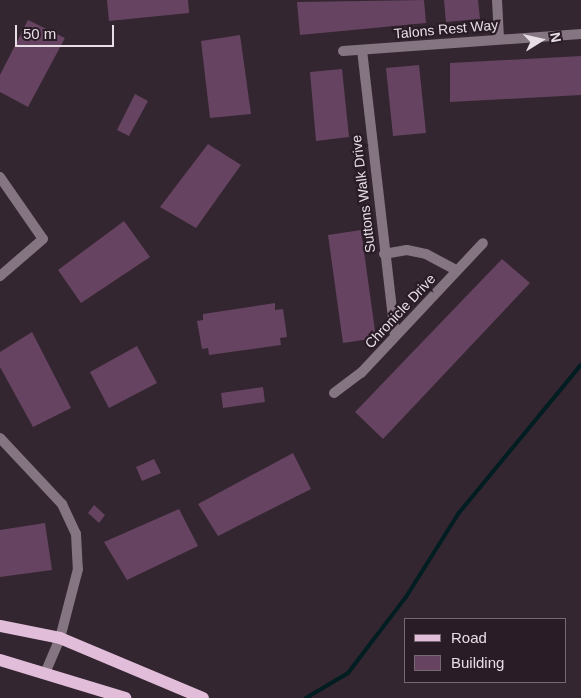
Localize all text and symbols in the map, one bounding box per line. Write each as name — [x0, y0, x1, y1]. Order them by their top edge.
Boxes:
scale bar — [18, 15, 116, 47]
north arrow — [516, 15, 566, 65]
street label: Talons Rest Way — [393, 16, 499, 42]
text: 50 m — [23, 25, 56, 42]
text: N — [547, 31, 565, 44]
street label: Suttons Walk Drive — [347, 134, 379, 254]
street label: Chronicle Drive — [361, 270, 439, 352]
legend — [404, 618, 566, 683]
text: Road — [451, 629, 487, 646]
text: Building — [451, 654, 504, 671]

